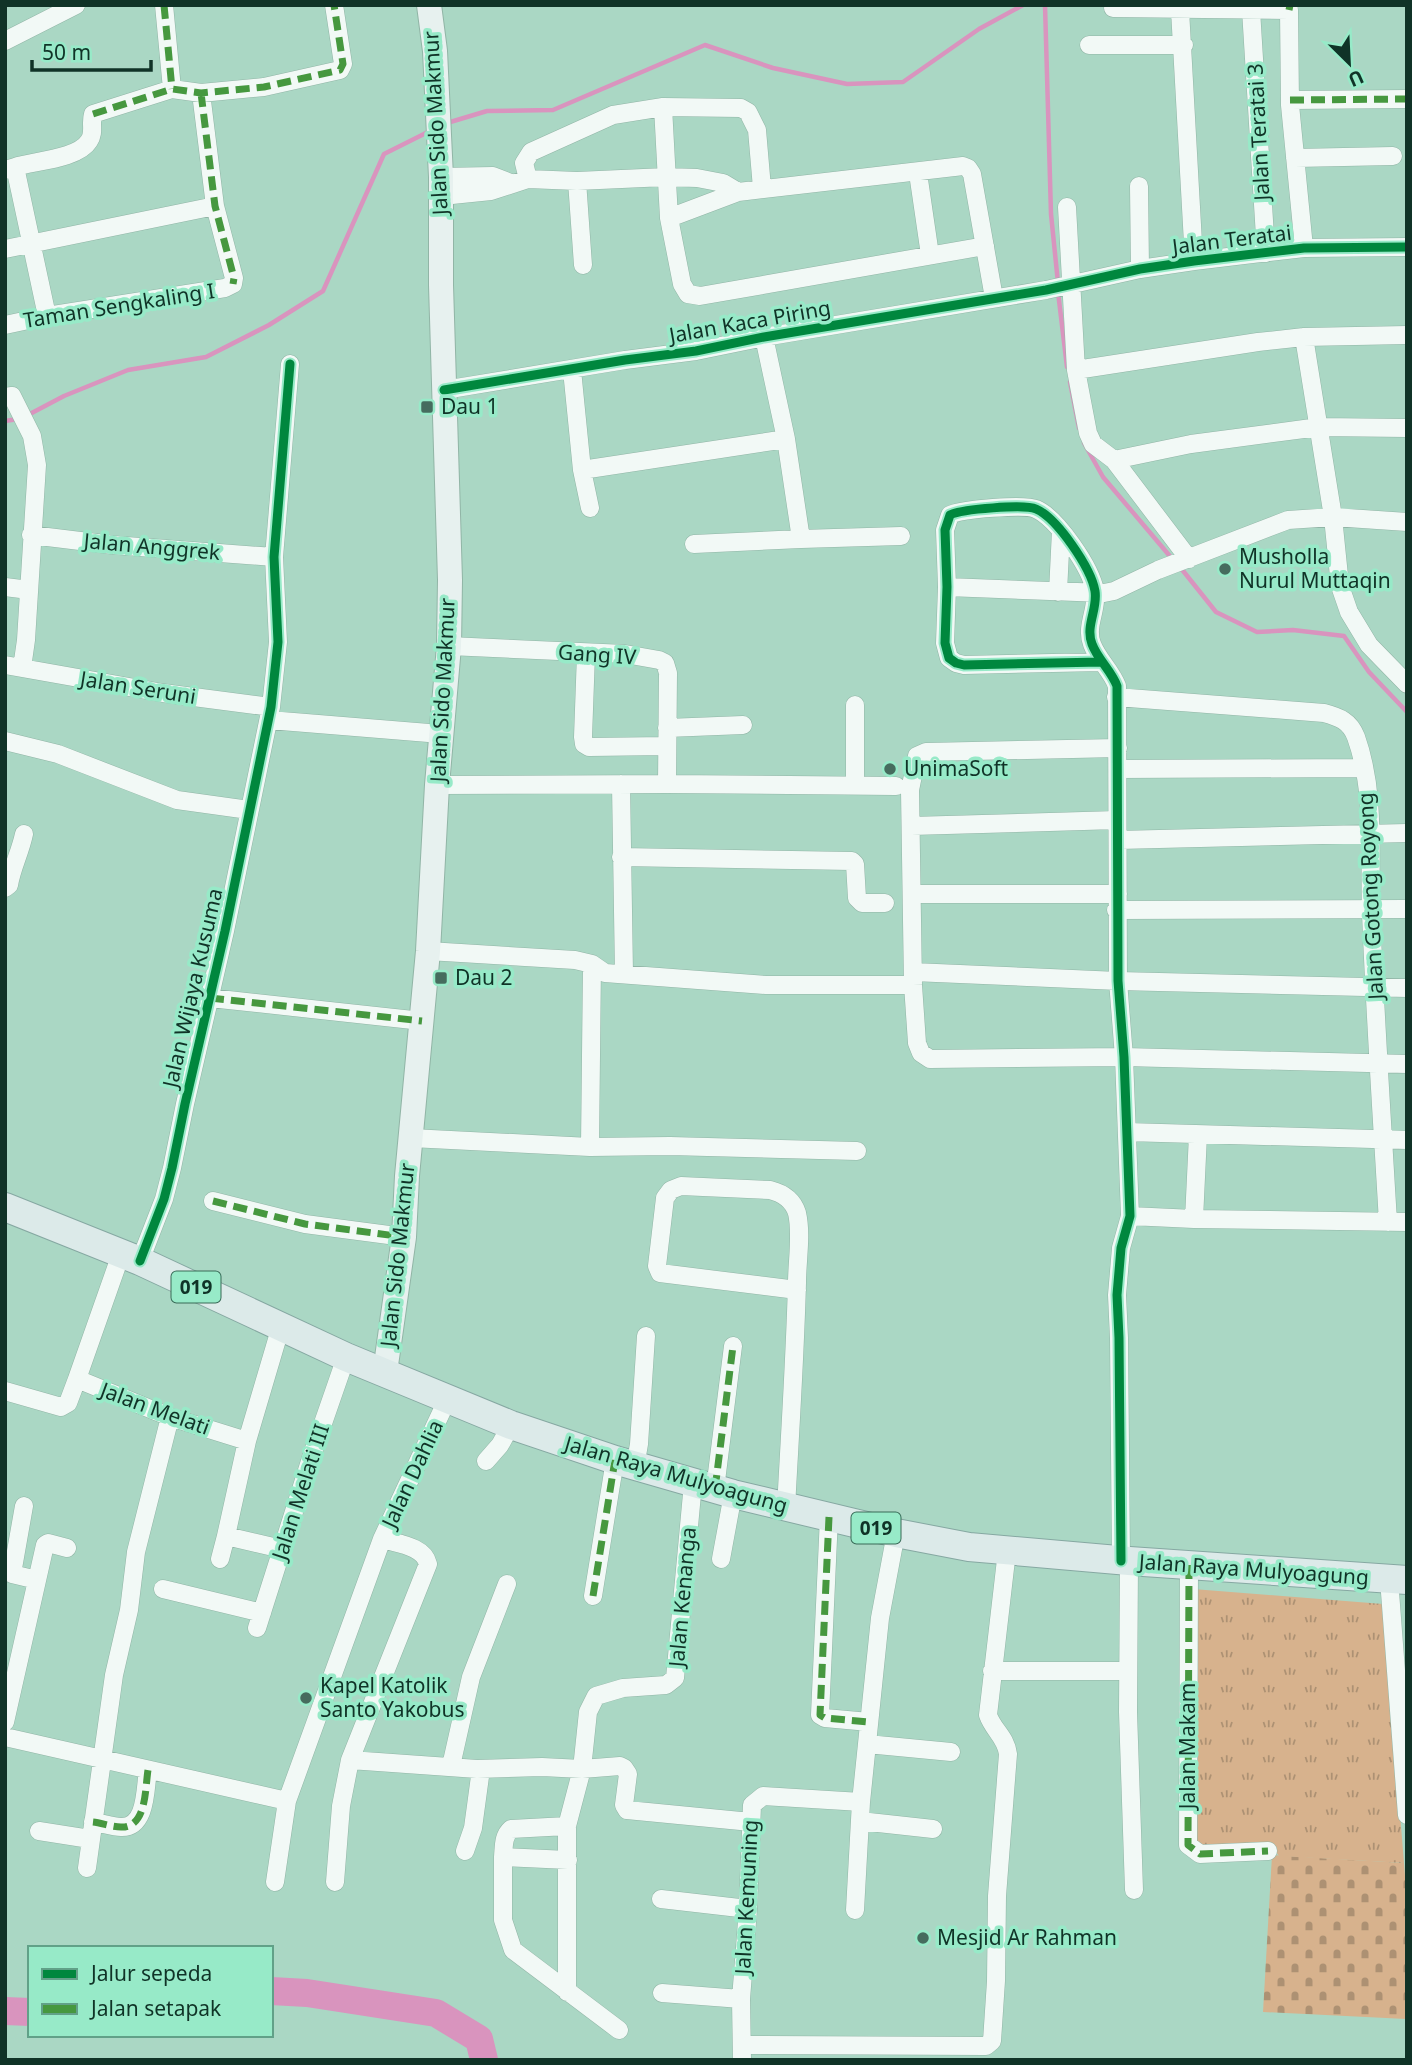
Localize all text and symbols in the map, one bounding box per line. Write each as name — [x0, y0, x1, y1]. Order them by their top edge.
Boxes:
scale bar — [32, 28, 150, 72]
north arrow — [1314, 28, 1384, 98]
street label: Jalan Sido Makmur — [416, 30, 454, 218]
text: 50 m — [42, 38, 91, 66]
street label: Jalan Teratai 3 — [1240, 63, 1276, 203]
text: U — [1344, 64, 1368, 93]
street label: Jalan Teratai — [1169, 218, 1293, 260]
street label: Taman Sengkaling I — [21, 276, 216, 334]
street label: Jalan Kaca Piring — [665, 293, 833, 349]
place label: Dau 1 — [441, 392, 499, 420]
marker: Dau 1 — [419, 399, 435, 415]
street label: Jalan Anggrek — [81, 526, 222, 566]
place label: Musholla Nurul Muttaqin — [1239, 542, 1391, 594]
marker: Musholla Nurul Muttaqin — [1217, 561, 1233, 577]
street label: Jalan Sido Makmur — [423, 597, 461, 785]
street label: Gang IV — [557, 637, 637, 671]
street label: Jalan Seruni — [76, 664, 198, 710]
place label: UnimaSoft — [904, 754, 1009, 782]
marker: UnimaSoft — [882, 761, 898, 777]
street label: Jalan Gotong Royong — [1351, 792, 1390, 1002]
street label: Jalan Wijaya Kusuma — [155, 885, 229, 1092]
place label: Dau 2 — [455, 963, 513, 991]
marker: Dau 2 — [433, 970, 449, 986]
street label: Jalan Sido Makmur — [373, 1161, 421, 1350]
road number: 019 — [172, 1272, 220, 1302]
street label: Jalan Melati — [95, 1375, 214, 1441]
street label: Jalan Dahlia — [374, 1415, 449, 1534]
street label: Jalan Melati III — [264, 1420, 335, 1565]
street label: Jalan Raya Mulyoagung — [560, 1428, 791, 1519]
road number: 019 — [852, 1512, 900, 1544]
street label: Jalan Kenanga — [662, 1526, 702, 1670]
street label: Jalan Raya Mulyoagung — [1136, 1547, 1370, 1591]
place label: Kapel Katolik Santo Yakobus — [320, 1671, 465, 1723]
street label: Jalan Makam — [1173, 1683, 1201, 1811]
marker: Kapel Katolik Santo Yakobus — [298, 1690, 314, 1706]
street label: Jalan Kemuning — [728, 1819, 764, 1977]
place label: Mesjid Ar Rahman — [937, 1923, 1117, 1951]
marker: Mesjid Ar Rahman — [915, 1930, 931, 1946]
legend — [28, 1946, 273, 2037]
text: Jalur sepeda — [89, 1959, 212, 1987]
text: Jalan setapak — [89, 1994, 222, 2022]

